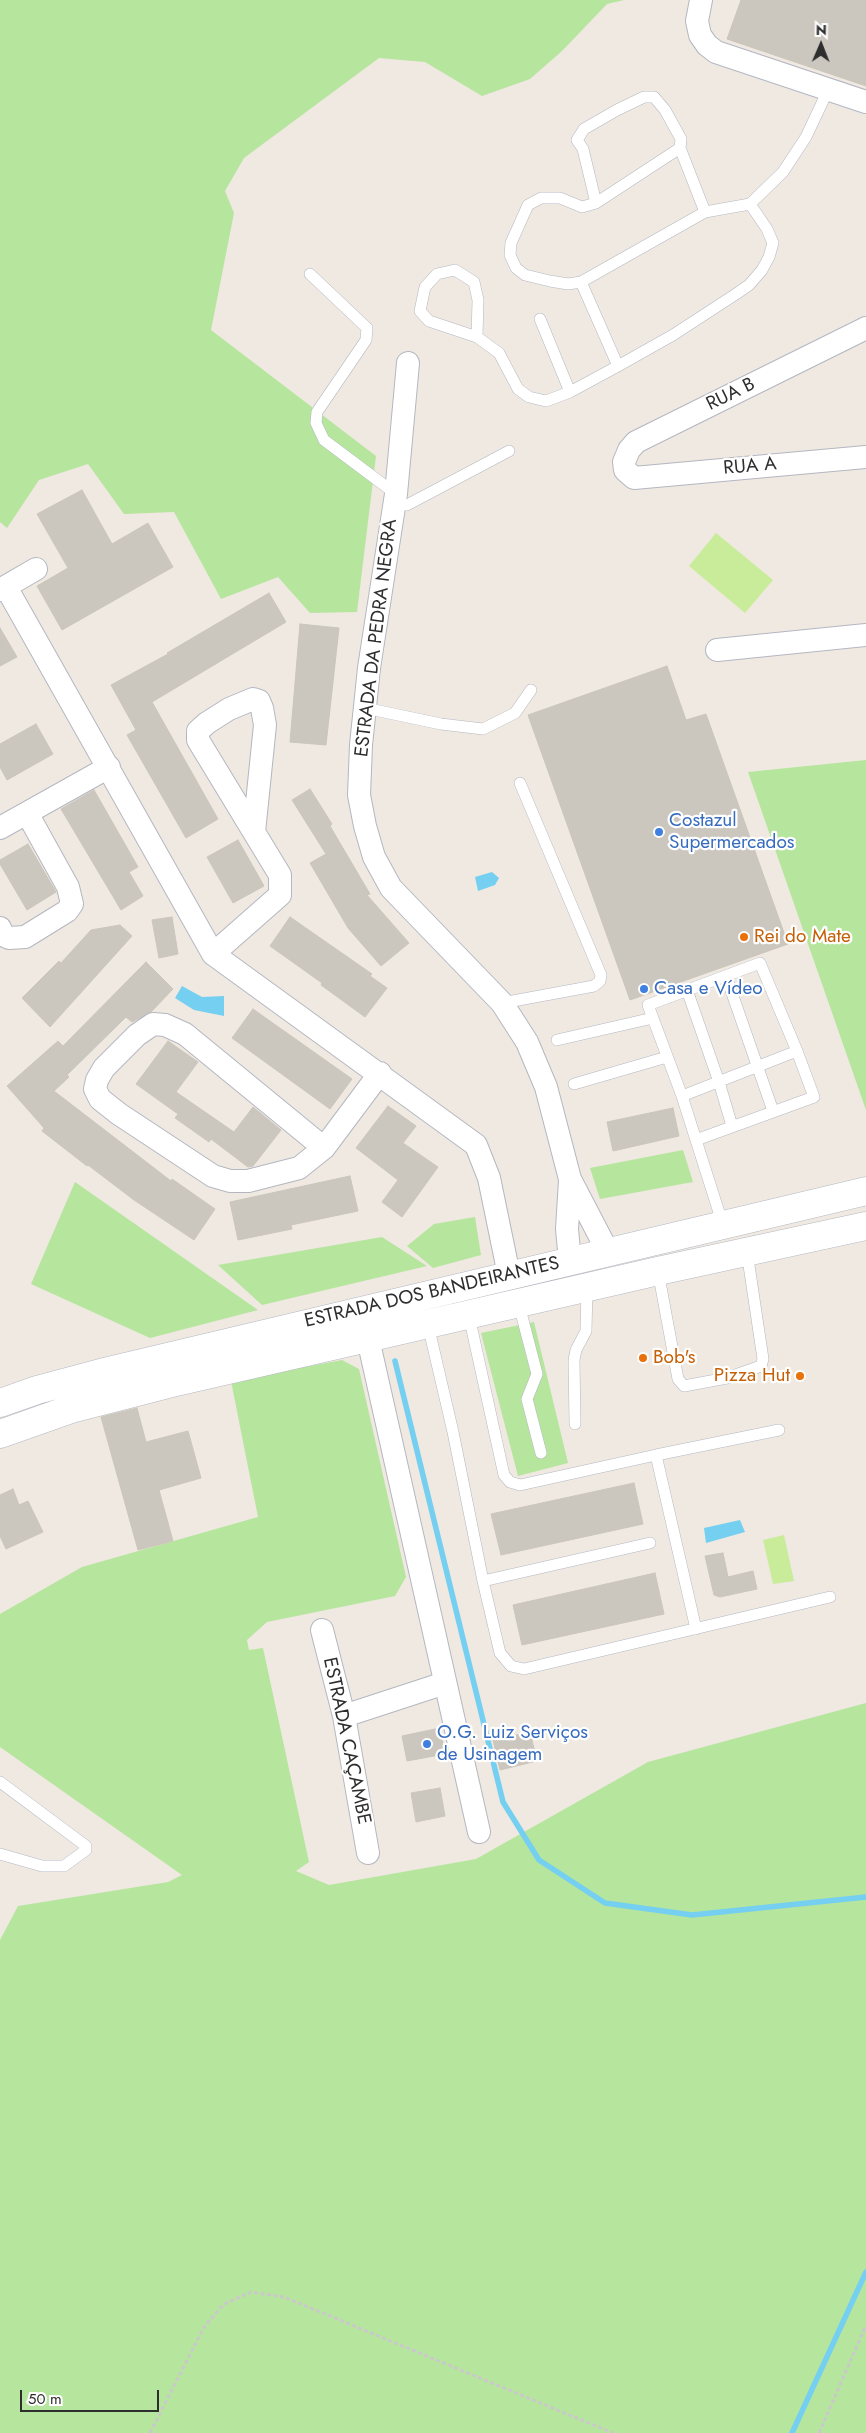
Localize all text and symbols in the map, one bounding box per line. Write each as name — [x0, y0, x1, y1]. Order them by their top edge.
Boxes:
north arrow — [796, 20, 846, 70]
text: N — [816, 20, 827, 40]
street label: RUA B — [703, 373, 759, 417]
street label: RUA A — [722, 453, 778, 481]
street label: ESTRADA DA PEDRA NEGRA — [351, 518, 403, 758]
place label: Costazul Supermercados — [669, 810, 794, 854]
marker: Costazul Supermercados — [653, 826, 665, 838]
place label: Rei do Mate — [754, 926, 851, 948]
marker: Rei do Mate — [738, 931, 750, 943]
place label: Casa e Vídeo — [654, 978, 763, 1000]
marker: Casa e Vídeo — [638, 983, 650, 995]
street label: ESTRADA DOS BANDEIRANTES — [302, 1253, 562, 1333]
place label: Bob's — [653, 1347, 695, 1369]
marker: Bob's — [637, 1352, 649, 1364]
place label: Pizza Hut — [714, 1365, 790, 1387]
marker: Pizza Hut — [794, 1370, 806, 1382]
street label: ESTRADA CAÇAMBE — [317, 1655, 375, 1827]
place label: O.G. Luiz Serviços de Usinagem — [437, 1722, 588, 1766]
marker: O.G. Luiz Serviços de Usinagem — [421, 1738, 433, 1750]
scale bar — [22, 2380, 161, 2412]
text: 50 m — [28, 2388, 62, 2410]

